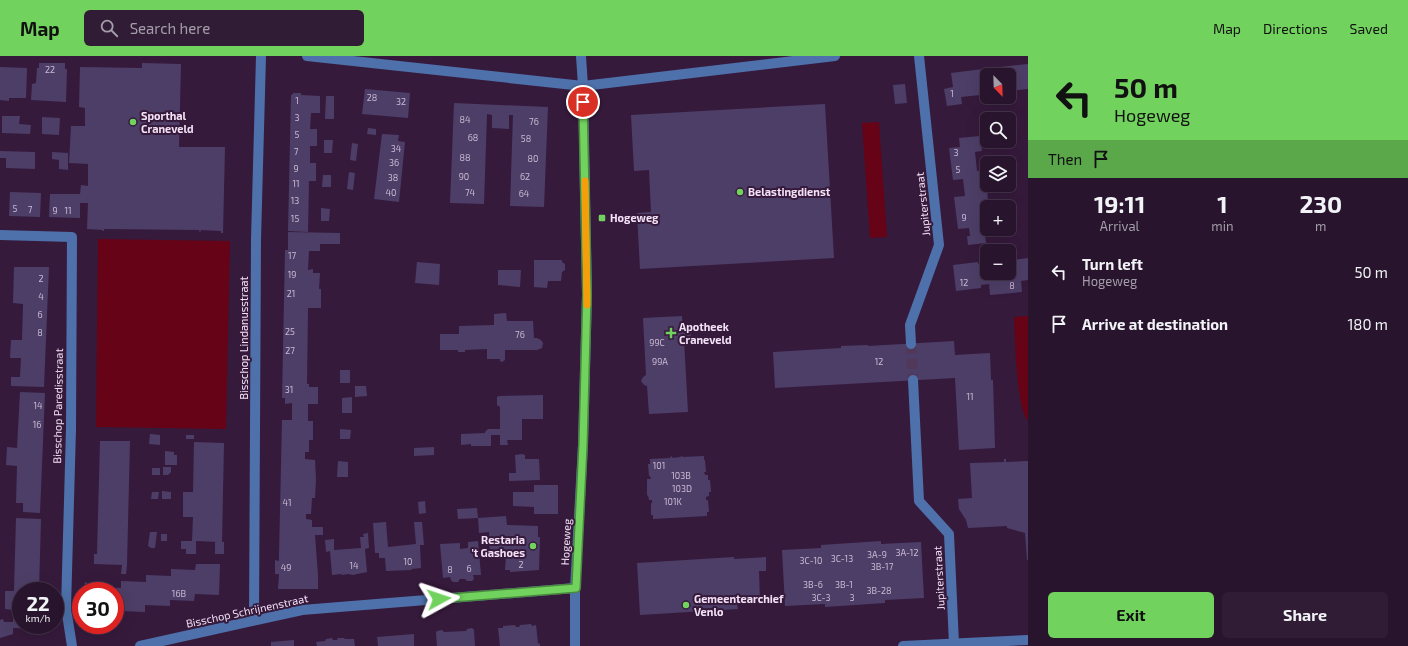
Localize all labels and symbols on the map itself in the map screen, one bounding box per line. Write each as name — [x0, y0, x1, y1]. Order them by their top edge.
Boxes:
house number: 22 — [45, 64, 55, 75]
north arrow — [980, 68, 1016, 104]
pin — [566, 85, 600, 119]
house number: 1 — [950, 88, 954, 99]
house number: 28 — [367, 92, 377, 103]
house number: 1 — [295, 95, 299, 106]
house number: 32 — [396, 96, 406, 107]
place label: Sporthal Craneveld — [141, 109, 194, 135]
house number: 3 — [294, 112, 300, 123]
house number: 84 — [460, 114, 471, 125]
house number: 76 — [529, 116, 539, 127]
marker: Sporthal Craneveld — [128, 117, 138, 127]
house number: 5 — [295, 129, 300, 140]
house number: 68 — [468, 132, 478, 143]
house number: 58 — [521, 133, 531, 144]
house number: 34 — [391, 143, 402, 154]
house number: 7 — [294, 146, 299, 157]
house number: 3 — [953, 147, 959, 158]
house number: 88 — [460, 152, 470, 163]
house number: 80 — [528, 153, 538, 164]
house number: 36 — [389, 157, 399, 168]
house number: 9 — [293, 163, 299, 174]
house number: 5 — [956, 164, 961, 175]
house number: 90 — [459, 171, 469, 182]
house number: 62 — [520, 171, 530, 182]
house number: 38 — [388, 172, 398, 183]
street label: Jupiterstraat — [913, 172, 932, 237]
house number: 11 — [292, 178, 300, 189]
place label: Belastingdienst — [748, 185, 831, 198]
house number: 40 — [386, 187, 396, 198]
house number: 74 — [465, 187, 476, 198]
marker: Belastingdienst — [735, 187, 745, 197]
house number: 64 — [519, 188, 530, 199]
house number: 13 — [291, 195, 299, 206]
house number: 5 — [13, 203, 18, 214]
house number: 7 — [28, 204, 33, 215]
house number: 9 — [52, 205, 58, 216]
house number: 11 — [64, 205, 72, 216]
place label: Hogeweg — [610, 211, 659, 224]
house number: 9 — [961, 212, 967, 223]
house number: 15 — [291, 213, 299, 224]
marker: Hogeweg — [597, 213, 607, 223]
house number: 17 — [288, 250, 296, 261]
house number: 19 — [288, 269, 296, 280]
house number: 2 — [38, 273, 44, 284]
street label: Bisschop Lindanusstraat — [237, 276, 250, 400]
house number: 12 — [960, 277, 968, 288]
house number: 8 — [1009, 280, 1015, 291]
house number: 21 — [287, 288, 295, 299]
house number: 4 — [38, 291, 44, 302]
house number: 6 — [37, 309, 43, 320]
place label: Apotheek Craneveld — [679, 320, 732, 346]
house number: 25 — [285, 326, 295, 337]
house number: 8 — [37, 327, 43, 338]
marker: Apotheek Craneveld — [666, 328, 676, 338]
house number: 76 — [515, 329, 525, 340]
house number: 99C — [649, 337, 665, 348]
house number: 27 — [285, 345, 295, 356]
street label: Bisschop Paredisstraat — [50, 348, 65, 464]
house number: 99A — [652, 356, 668, 367]
house number: 12 — [875, 356, 883, 367]
house number: 31 — [285, 384, 293, 395]
house number: 11 — [966, 391, 974, 402]
house number: 14 — [33, 400, 43, 411]
house number: 16 — [33, 419, 41, 430]
house number: 101 — [653, 460, 665, 471]
house number: 103B — [671, 470, 691, 481]
house number: 103D — [672, 483, 692, 494]
house number: 101K — [664, 496, 683, 507]
house number: 41 — [282, 497, 292, 508]
street label: Hogeweg — [558, 518, 573, 566]
place label: Restaria 't Gashoes — [471, 533, 525, 559]
marker: Restaria 't Gashoes — [528, 541, 538, 551]
street label: Jupiterstraat — [930, 546, 947, 610]
house number: 3A-12 — [896, 547, 919, 558]
house number: 3A-9 — [867, 549, 887, 560]
house number: 3C-13 — [831, 553, 853, 564]
house number: 3C-10 — [800, 555, 822, 566]
house number: 10 — [403, 556, 413, 567]
house number: 2 — [518, 559, 524, 570]
house number: 14 — [349, 560, 359, 571]
house number: 3B-17 — [871, 561, 894, 572]
house number: 49 — [281, 562, 291, 573]
house number: 6 — [466, 563, 472, 574]
house number: 8 — [447, 564, 453, 575]
position arrow — [418, 578, 460, 620]
house number: 3B-6 — [803, 579, 823, 590]
house number: 3B-1 — [835, 579, 853, 590]
speed limit sign: 30 — [72, 582, 124, 634]
house number: 3B-28 — [866, 585, 892, 596]
house number: 16B — [172, 588, 187, 599]
street label: Bisschop Schrijnenstraat — [185, 591, 309, 631]
place label: Gemeentearchief Venlo — [694, 592, 784, 618]
house number: 3C-3 — [811, 592, 831, 603]
house number: 3 — [849, 592, 855, 603]
marker: Gemeentearchief Venlo — [681, 600, 691, 610]

